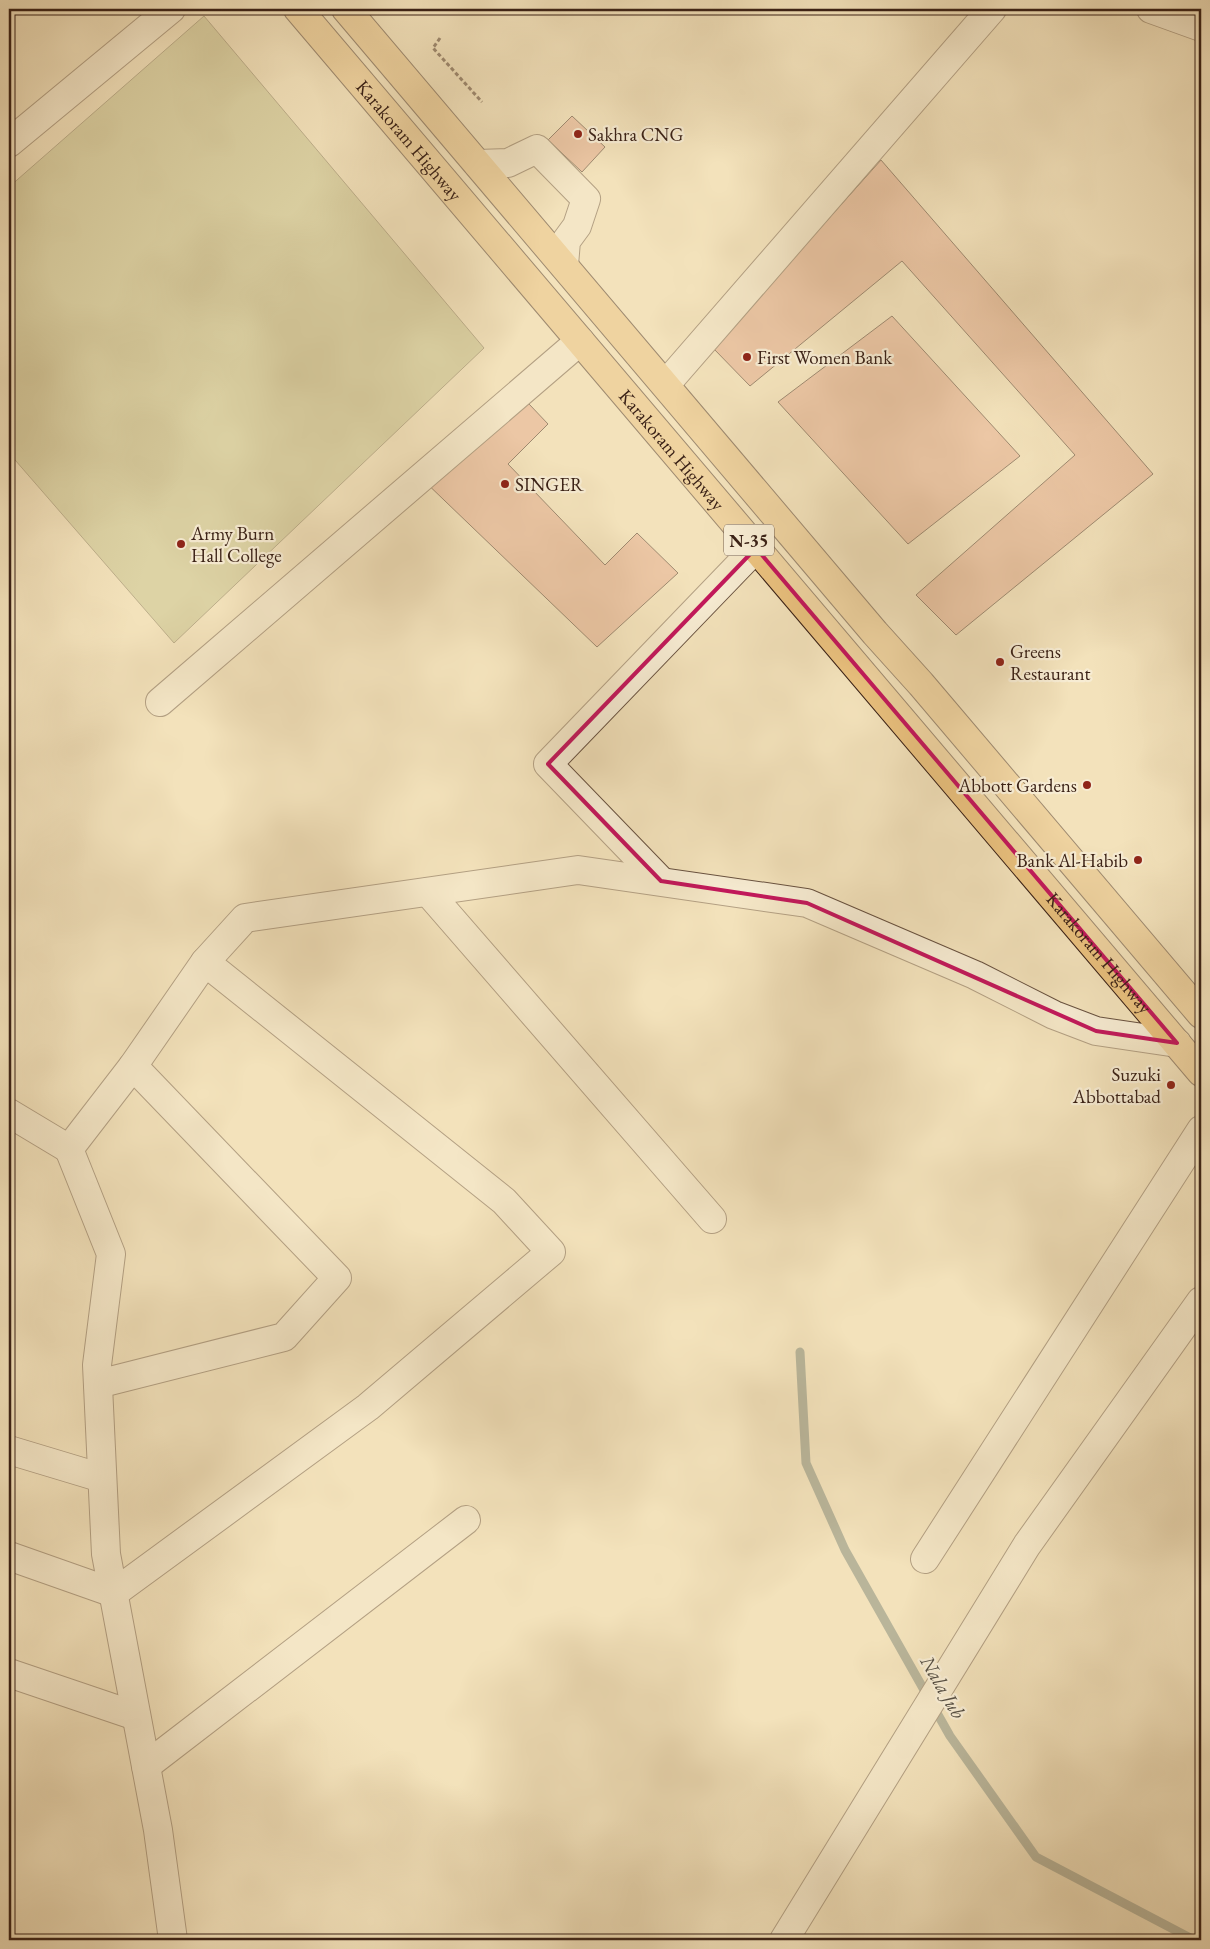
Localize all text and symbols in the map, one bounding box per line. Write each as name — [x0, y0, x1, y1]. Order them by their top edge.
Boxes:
street label: Karakoram Highway — [351, 74, 468, 206]
place label: Sakhra CNG — [588, 122, 683, 147]
marker: Sakhra CNG — [572, 128, 584, 140]
place label: First Women Bank — [757, 345, 893, 370]
marker: First Women Bank — [741, 351, 753, 363]
street label: Karakoram Highway — [614, 384, 731, 516]
place label: SINGER — [515, 472, 584, 497]
marker: SINGER — [499, 478, 511, 490]
place label: Army Burn Hall College — [190, 521, 282, 568]
road number: N-35 — [724, 524, 774, 556]
marker: Army Burn Hall College — [175, 538, 187, 550]
place label: Greens Restaurant — [1010, 639, 1091, 686]
marker: Greens Restaurant — [994, 656, 1006, 668]
place label: Abbott Gardens — [957, 773, 1077, 798]
marker: Abbott Gardens — [1081, 779, 1093, 791]
place label: Bank Al-Habib — [1016, 848, 1128, 873]
marker: Bank Al-Habib — [1132, 854, 1144, 866]
street label: Karakoram Highway — [1041, 887, 1159, 1019]
place label: Suzuki Abbottabad — [1072, 1062, 1161, 1109]
marker: Suzuki Abbottabad — [1165, 1079, 1177, 1091]
water label: Nala Jub — [914, 1650, 971, 1723]

